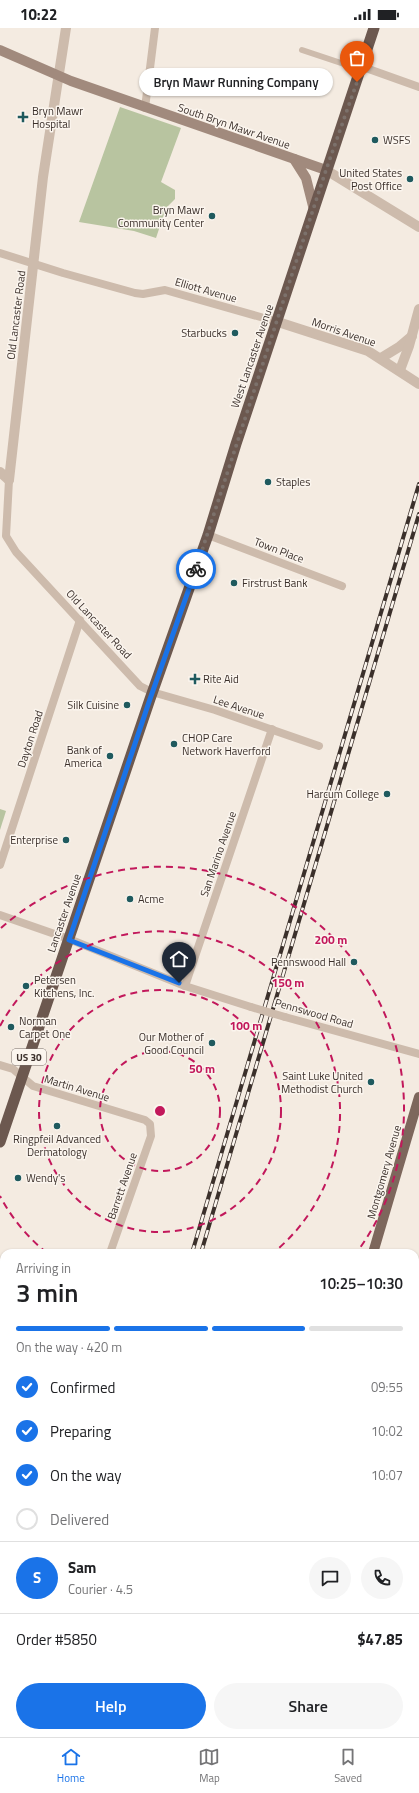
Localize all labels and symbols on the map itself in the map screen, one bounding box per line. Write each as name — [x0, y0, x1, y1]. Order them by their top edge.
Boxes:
pin — [340, 41, 374, 82]
callout: Bryn Mawr Running Company — [139, 68, 333, 96]
street label: South Bryn Mawr Avenue — [176, 99, 293, 153]
place label: Bryn Mawr Hospital — [32, 103, 83, 132]
marker: Bryn Mawr Hospital — [17, 111, 29, 123]
place label: WSFS — [383, 132, 410, 148]
marker: WSFS — [370, 135, 380, 145]
place label: United States Post Office — [339, 165, 402, 194]
marker: United States Post Office — [405, 174, 415, 184]
place label: Bryn Mawr Community Center — [118, 202, 204, 231]
marker: Bryn Mawr Community Center — [207, 211, 217, 221]
street label: Old Lancaster Road — [3, 269, 29, 360]
street label: Elliott Avenue — [173, 274, 239, 307]
street label: West Lancaster Avenue — [227, 302, 277, 410]
street label: Morris Avenue — [310, 314, 379, 351]
place label: Starbucks — [181, 325, 227, 341]
marker: Starbucks — [230, 328, 240, 338]
place label: Staples — [276, 474, 310, 490]
marker: Staples — [263, 477, 273, 487]
street label: Town Place — [252, 533, 307, 567]
courier — [176, 549, 216, 589]
place label: Firstrust Bank — [242, 575, 308, 591]
marker: Firstrust Bank — [229, 578, 239, 588]
street label: Old Lancaster Road — [63, 586, 136, 662]
place label: Rite Aid — [203, 671, 239, 687]
marker: Rite Aid — [190, 674, 200, 684]
street label: Lee Avenue — [211, 691, 267, 723]
place label: Silk Cuisine — [67, 697, 119, 713]
marker: Silk Cuisine — [122, 700, 132, 710]
street label: Dayton Road — [13, 708, 47, 770]
place label: CHOP Care Network Haverford — [182, 730, 271, 759]
marker: CHOP Care Network Haverford — [169, 739, 179, 749]
place label: Bank of America — [64, 742, 102, 771]
marker: Bank of America — [105, 751, 115, 761]
place label: Harcum College — [307, 786, 379, 802]
marker: Harcum College — [382, 789, 392, 799]
street label: San Marino Avenue — [196, 809, 240, 899]
place label: Enterprise — [10, 832, 58, 848]
marker: Enterprise — [61, 835, 71, 845]
street label: Lancaster Avenue — [43, 871, 85, 954]
place label: Acme — [138, 891, 164, 907]
marker: Acme — [125, 894, 135, 904]
text: 200 m — [315, 930, 347, 949]
pin — [162, 942, 196, 983]
place label: Pennswood Hall — [271, 954, 346, 970]
marker: Pennswood Hall — [349, 957, 359, 967]
place label: Petersen Kitchens, Inc. — [34, 972, 94, 1001]
text: 150 m — [272, 973, 304, 992]
marker: Petersen Kitchens, Inc. — [21, 981, 31, 991]
street label: Pennswood Road — [273, 994, 355, 1032]
place label: Norman Carpet One — [19, 1013, 71, 1042]
text: 100 m — [230, 1016, 262, 1035]
marker: Norman Carpet One — [6, 1022, 16, 1032]
place label: Our Mother of Good Council — [139, 1029, 204, 1058]
marker: Our Mother of Good Council — [207, 1038, 217, 1048]
road number: US 30 — [12, 1049, 46, 1065]
text: 50 m — [189, 1059, 215, 1078]
place label: Saint Luke United Methodist Church — [281, 1068, 363, 1097]
street label: Martin Avenue — [42, 1070, 112, 1106]
marker: Saint Luke United Methodist Church — [366, 1077, 376, 1087]
centre of rings — [153, 1104, 167, 1118]
marker: Ringpfeil Advanced Dermatology — [52, 1121, 62, 1131]
street label: Montgomery Avenue — [363, 1123, 405, 1221]
place label: Ringpfeil Advanced Dermatology — [13, 1131, 101, 1160]
street label: Barrett Avenue — [103, 1150, 141, 1222]
place label: Wendy's — [26, 1170, 65, 1186]
marker: Wendy's — [13, 1173, 23, 1183]

